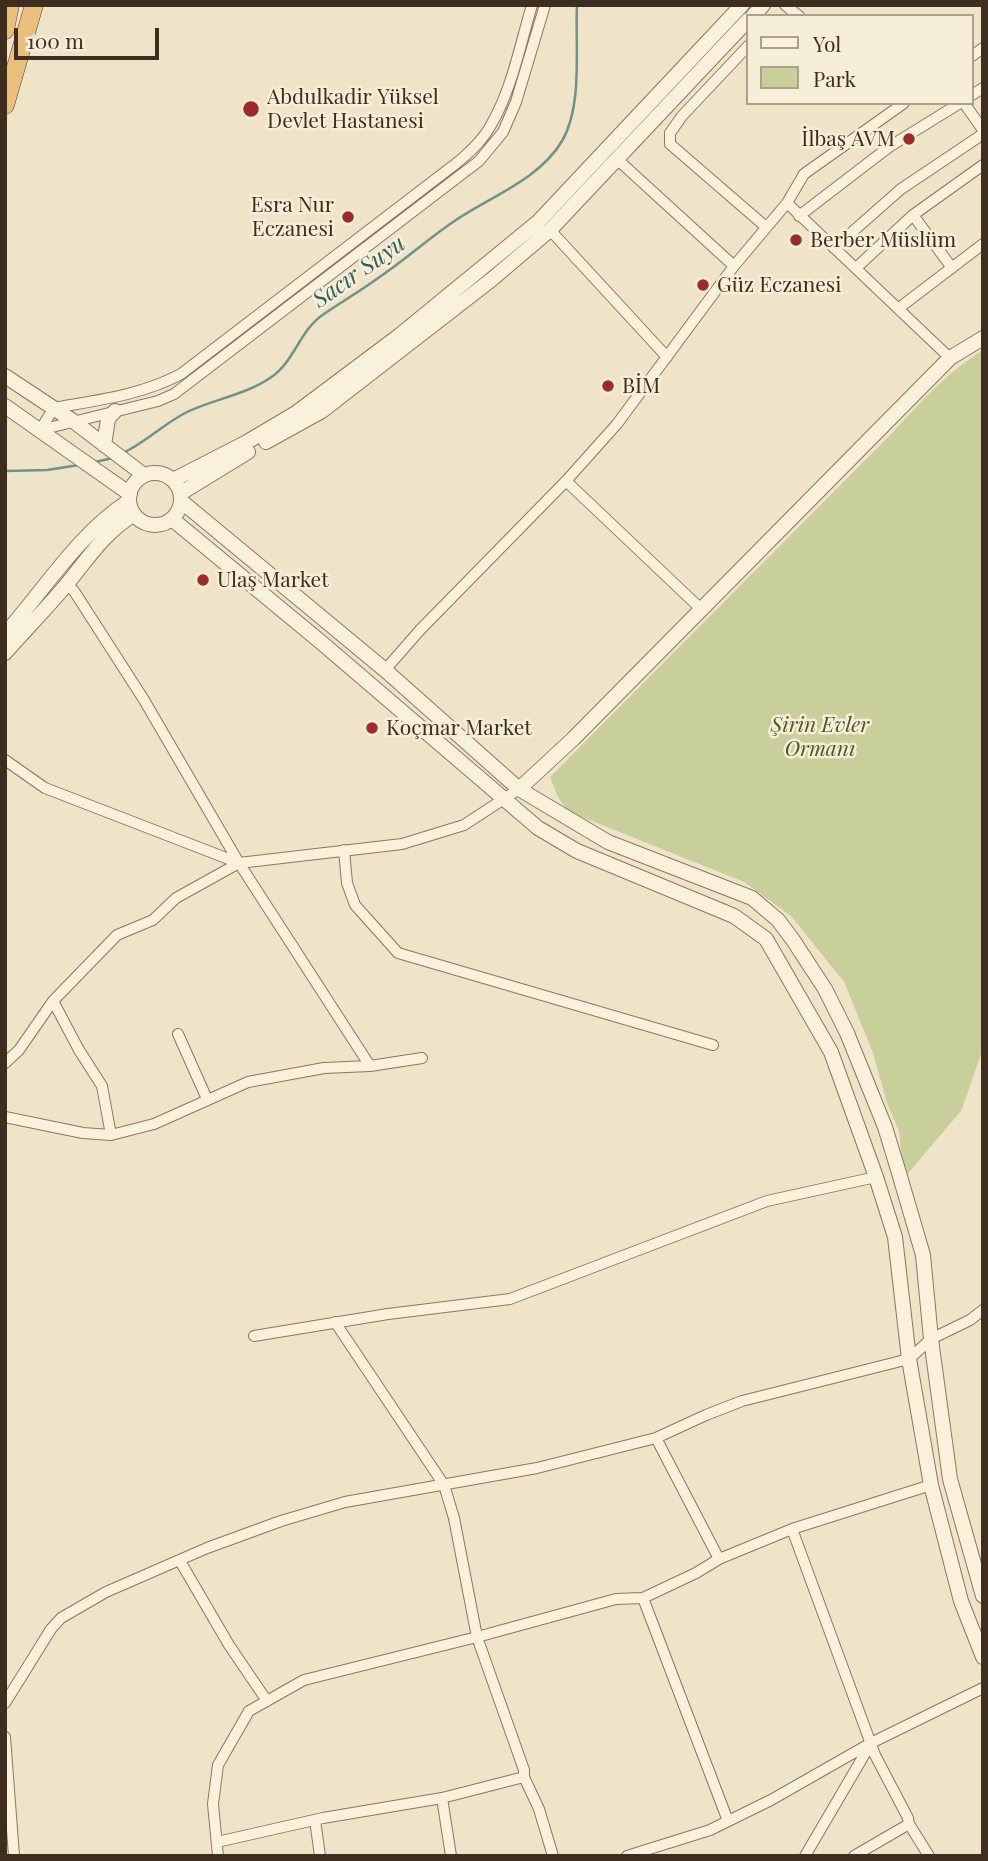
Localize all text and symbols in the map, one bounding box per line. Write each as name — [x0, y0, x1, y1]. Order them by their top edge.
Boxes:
scale bar — [18, 14, 163, 58]
legend — [746, 14, 974, 105]
text: 100 m — [27, 26, 84, 54]
text: Yol — [813, 29, 841, 57]
text: Park — [813, 64, 856, 92]
place label: Abdulkadir Yüksel Devlet Hastanesi — [267, 84, 439, 134]
marker: Abdulkadir Yüksel Devlet Hastanesi — [241, 99, 261, 119]
place label: İlbaş AVM — [801, 126, 895, 152]
marker: İlbaş AVM — [901, 131, 917, 147]
place label: Esra Nur Eczanesi — [251, 192, 334, 242]
marker: Esra Nur Eczanesi — [340, 209, 356, 225]
place label: Berber Müslüm — [810, 227, 956, 253]
water label: Sacır Suyu — [307, 230, 411, 314]
marker: Berber Müslüm — [788, 232, 804, 248]
place label: Güz Eczanesi — [717, 272, 841, 298]
marker: Güz Eczanesi — [695, 277, 711, 293]
place label: BİM — [622, 373, 660, 399]
marker: BİM — [600, 378, 616, 394]
place label: Ulaş Market — [217, 567, 329, 593]
marker: Ulaş Market — [195, 572, 211, 588]
park label: Şirin Evler Ormanı — [771, 712, 869, 762]
place label: Koçmar Market — [386, 715, 532, 741]
marker: Koçmar Market — [364, 720, 380, 736]

